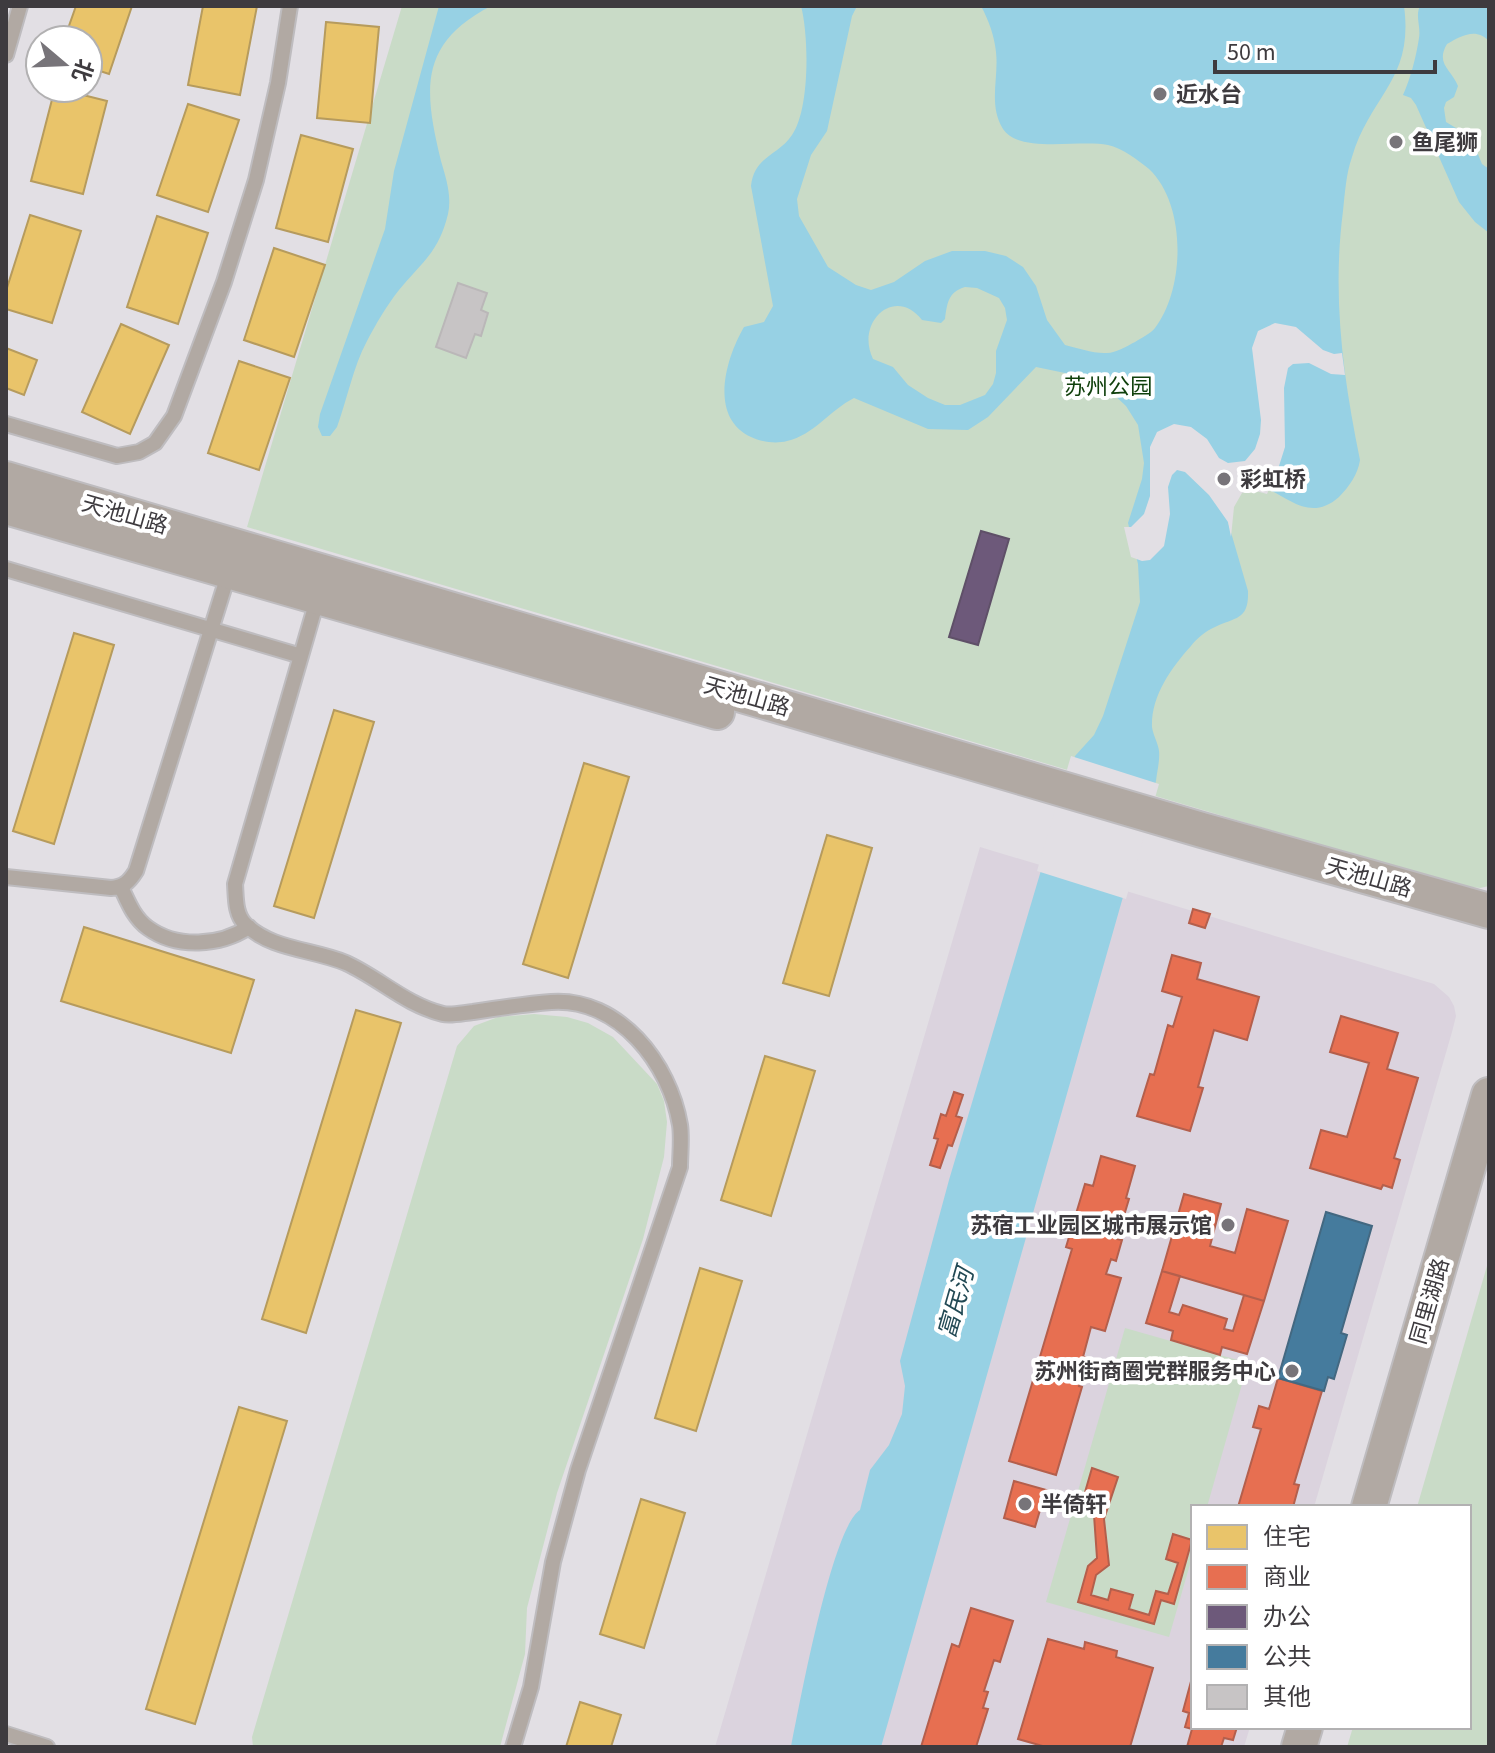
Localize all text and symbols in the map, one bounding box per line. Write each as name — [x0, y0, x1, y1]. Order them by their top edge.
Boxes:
north arrow — [24, 24, 104, 104]
scale bar — [1215, 24, 1435, 74]
text: 50 m — [1227, 35, 1276, 70]
text: 北 — [63, 55, 101, 86]
place label: 近水台 — [1176, 79, 1242, 111]
marker: 近水台 — [1151, 85, 1169, 103]
place label: 鱼尾狮 — [1412, 127, 1478, 159]
marker: 鱼尾狮 — [1387, 133, 1405, 151]
park label: 苏州公园 — [1064, 371, 1152, 403]
place label: 彩虹桥 — [1240, 464, 1306, 496]
marker: 彩虹桥 — [1215, 470, 1233, 488]
street label: 天池山路 — [78, 487, 171, 542]
street label: 天池山路 — [700, 669, 793, 724]
street label: 天池山路 — [1322, 850, 1415, 905]
place label: 苏宿工业园区城市展示馆 — [970, 1210, 1212, 1242]
marker: 苏宿工业园区城市展示馆 — [1219, 1216, 1237, 1234]
street label: 同里湖路 — [1402, 1255, 1457, 1348]
water label: 富民河 — [930, 1260, 984, 1343]
place label: 苏州街商圈党群服务中心 — [1034, 1356, 1276, 1388]
marker: 苏州街商圈党群服务中心 — [1283, 1362, 1301, 1380]
place label: 半倚轩 — [1041, 1489, 1107, 1521]
marker: 半倚轩 — [1016, 1495, 1034, 1513]
legend — [1191, 1505, 1471, 1729]
text: 住宅 — [1263, 1520, 1311, 1555]
text: 商业 — [1263, 1560, 1311, 1595]
text: 办公 — [1263, 1600, 1311, 1635]
text: 公共 — [1263, 1640, 1311, 1675]
text: 其他 — [1263, 1680, 1311, 1715]

